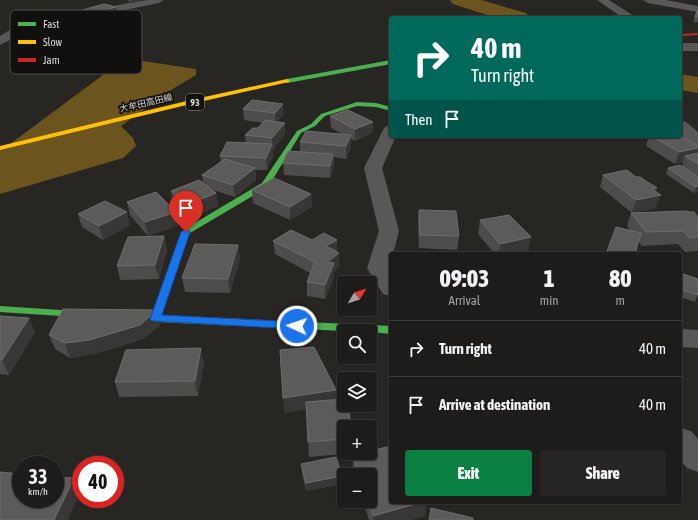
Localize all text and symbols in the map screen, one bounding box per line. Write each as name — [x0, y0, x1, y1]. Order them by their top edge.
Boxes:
legend — [10, 10, 142, 74]
text: Fast — [43, 18, 59, 30]
icon: right — [405, 32, 457, 84]
text: 40 m — [471, 32, 521, 64]
text: Slow — [43, 36, 62, 48]
text: Jam — [43, 54, 60, 66]
text: Turn right — [471, 65, 534, 86]
street label: 大牟田高田線 — [119, 92, 174, 114]
road number: 93 — [186, 94, 204, 110]
icon: arrive — [441, 108, 463, 130]
text: Then — [405, 111, 433, 128]
pin — [169, 191, 203, 232]
icon: arrive — [175, 197, 197, 219]
text: 09:03 — [439, 265, 489, 292]
text: 1 — [544, 265, 555, 292]
text: 80 — [609, 265, 632, 292]
north arrow — [337, 276, 377, 316]
map controls — [337, 276, 377, 508]
text: Arrival — [449, 293, 480, 308]
text: min — [540, 293, 558, 308]
text: m — [616, 293, 625, 308]
position arrow — [276, 305, 318, 347]
button: search — [337, 324, 377, 364]
icon: right — [405, 338, 427, 360]
text: Turn right — [439, 340, 492, 357]
text: 40 m — [639, 340, 666, 357]
button: layers — [337, 372, 377, 412]
icon: arrive — [405, 394, 427, 416]
text: Arrive at destination — [439, 396, 550, 413]
text: 40 m — [639, 396, 666, 413]
button: + — [337, 420, 377, 460]
button: Exit — [405, 450, 532, 496]
button: Share — [540, 450, 666, 496]
speed limit sign: 40 — [72, 456, 124, 508]
text: 33 — [29, 465, 47, 488]
button: − — [337, 468, 377, 508]
text: km/h — [28, 486, 48, 497]

